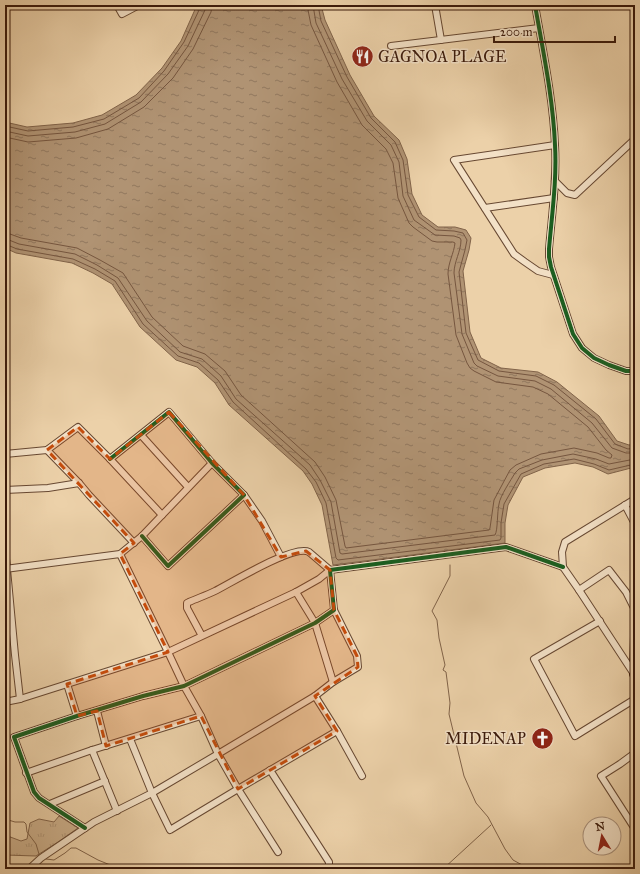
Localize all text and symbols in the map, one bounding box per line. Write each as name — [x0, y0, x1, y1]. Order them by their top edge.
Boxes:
scale bar — [494, 18, 615, 44]
text: 200 m — [500, 25, 533, 39]
restaurant icon: GAGNOA PLAGE — [350, 43, 376, 69]
place label: GAGNOA PLAGE — [378, 47, 506, 66]
church icon: MIDENAP — [529, 725, 555, 751]
place label: MIDENAP — [445, 729, 526, 748]
north arrow — [582, 816, 622, 856]
text: N — [595, 819, 607, 834]

